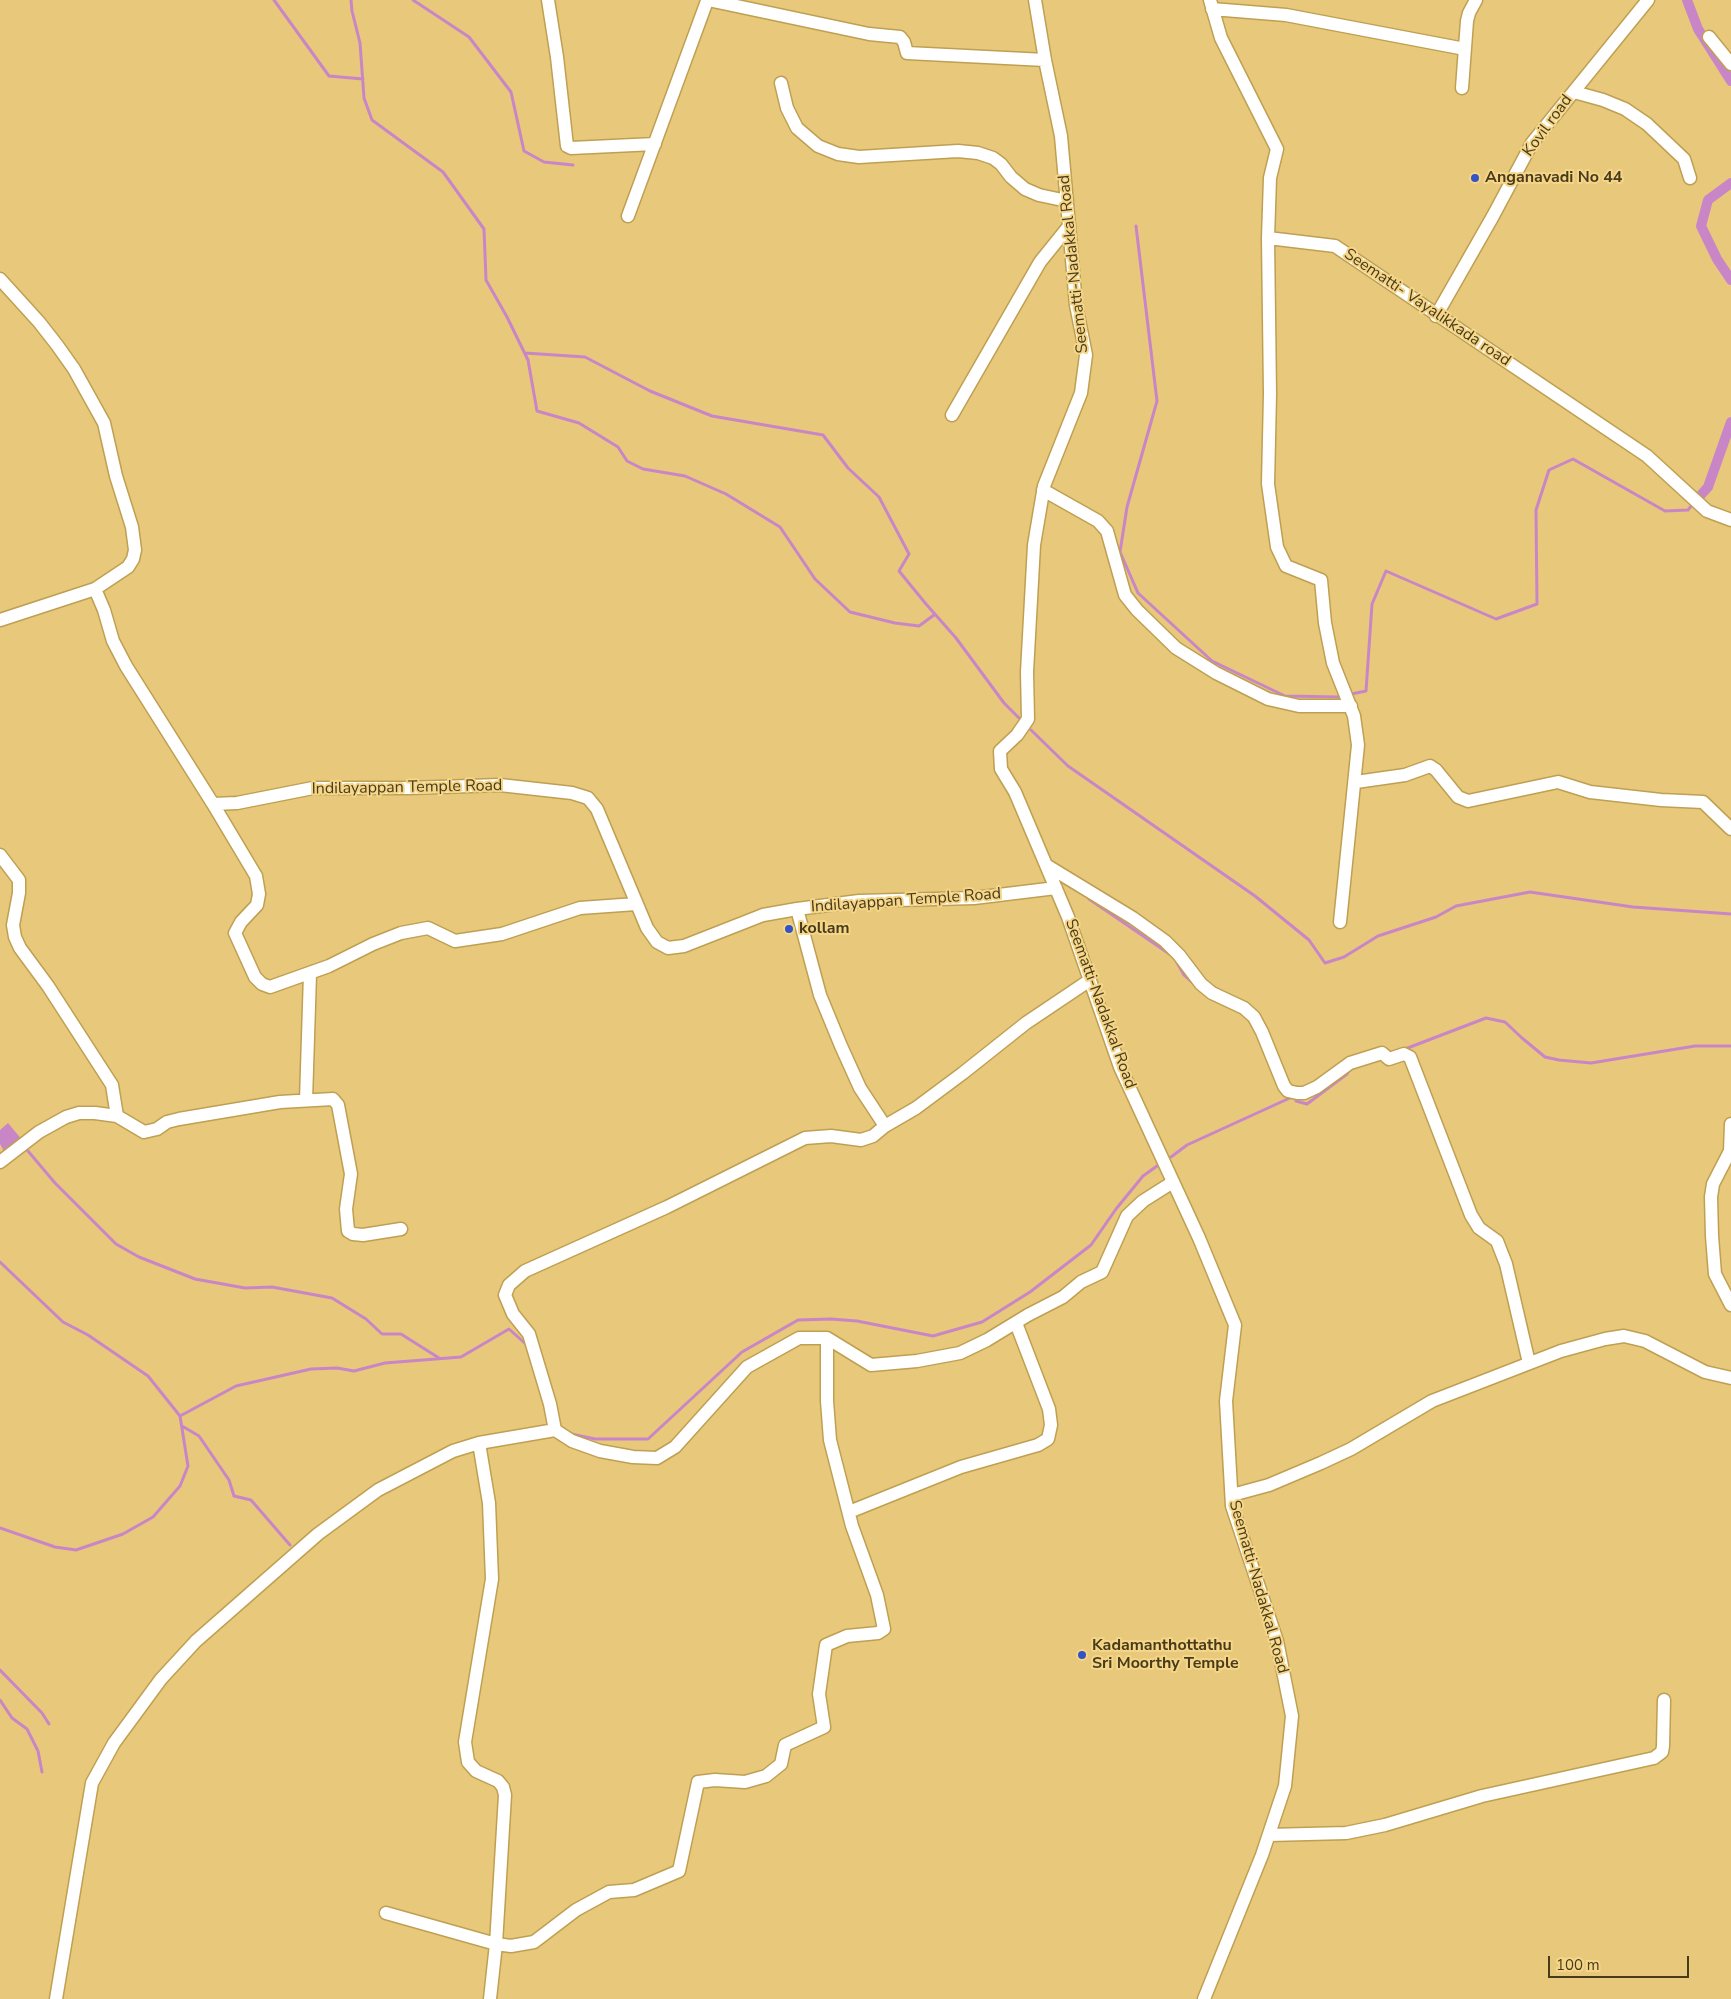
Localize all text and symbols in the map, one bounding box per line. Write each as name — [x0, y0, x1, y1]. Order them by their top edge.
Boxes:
street label: Kovil road — [1519, 91, 1577, 161]
place label: Anganavadi No 44 — [1485, 168, 1622, 188]
marker: Anganavadi No 44 — [1469, 172, 1481, 184]
street label: Seematti-Nadakkal Road — [1055, 174, 1093, 354]
street label: Seematti- Vayalikkada road — [1340, 245, 1514, 371]
street label: Indilayappan Temple Road — [312, 777, 502, 799]
street label: Indilayappan Temple Road — [810, 885, 1002, 917]
street label: Seematti-Nadakkal Road — [1060, 917, 1140, 1091]
place label: kollam — [799, 919, 850, 939]
marker: kollam — [783, 923, 795, 935]
street label: Seematti-Nadakkal Road — [1224, 1498, 1292, 1676]
place label: Kadamanthottathu Sri Moorthy Temple — [1092, 1636, 1239, 1674]
marker: Kadamanthottathu Sri Moorthy Temple — [1076, 1649, 1088, 1661]
scale bar — [1551, 1946, 1692, 1978]
text: 100 m — [1556, 1955, 1600, 1975]

